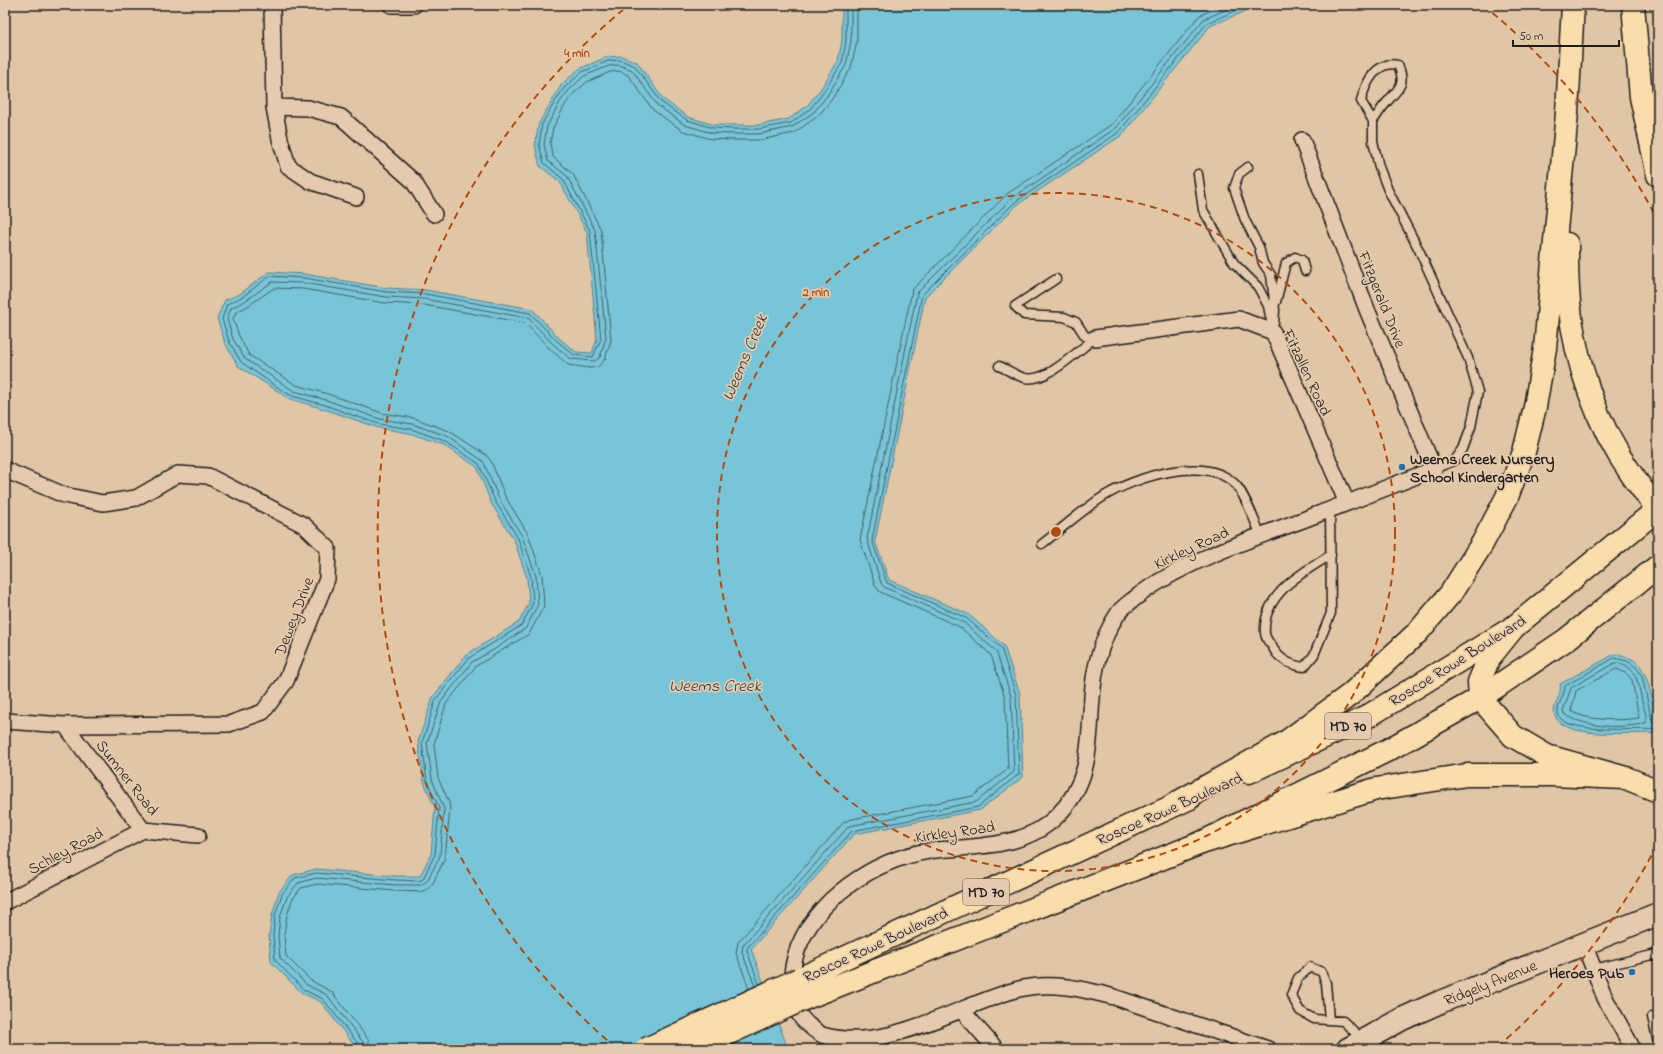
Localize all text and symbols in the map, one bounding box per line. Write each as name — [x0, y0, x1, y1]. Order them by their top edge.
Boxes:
scale bar — [1513, 22, 1619, 48]
text: 50 m — [1519, 28, 1543, 46]
text: 4 min — [563, 45, 590, 63]
street label: Fitzgerald Drive — [1350, 247, 1412, 352]
text: 2 min — [802, 284, 829, 302]
water label: Weems Creek — [716, 309, 775, 405]
street label: Fitzallen Road — [1275, 325, 1337, 420]
place label: Weems Creek Nursery School Kindergarten — [1410, 448, 1555, 491]
marker: Weems Creek Nursery School Kindergarten — [1397, 462, 1407, 472]
street label: Kirkley Road — [1150, 521, 1233, 577]
centre of rings — [1049, 525, 1063, 539]
street label: Dewey Drive — [268, 573, 321, 661]
street label: Roscoe Rowe Boulevard — [1385, 610, 1531, 714]
water label: Weems Creek — [669, 674, 762, 699]
road number: MD 70 — [1325, 713, 1371, 739]
street label: Sumner Road — [89, 735, 164, 821]
street label: Roscoe Rowe Boulevard — [1093, 767, 1247, 853]
street label: Kirkley Road — [914, 816, 997, 850]
street label: Schley Road — [24, 822, 108, 882]
road number: MD 70 — [963, 879, 1009, 905]
street label: Roscoe Rowe Boulevard — [799, 902, 952, 990]
street label: Ridgely Avenue — [1441, 954, 1542, 1013]
place label: Heroes Pub — [1549, 962, 1625, 986]
marker: Heroes Pub — [1627, 967, 1637, 977]

